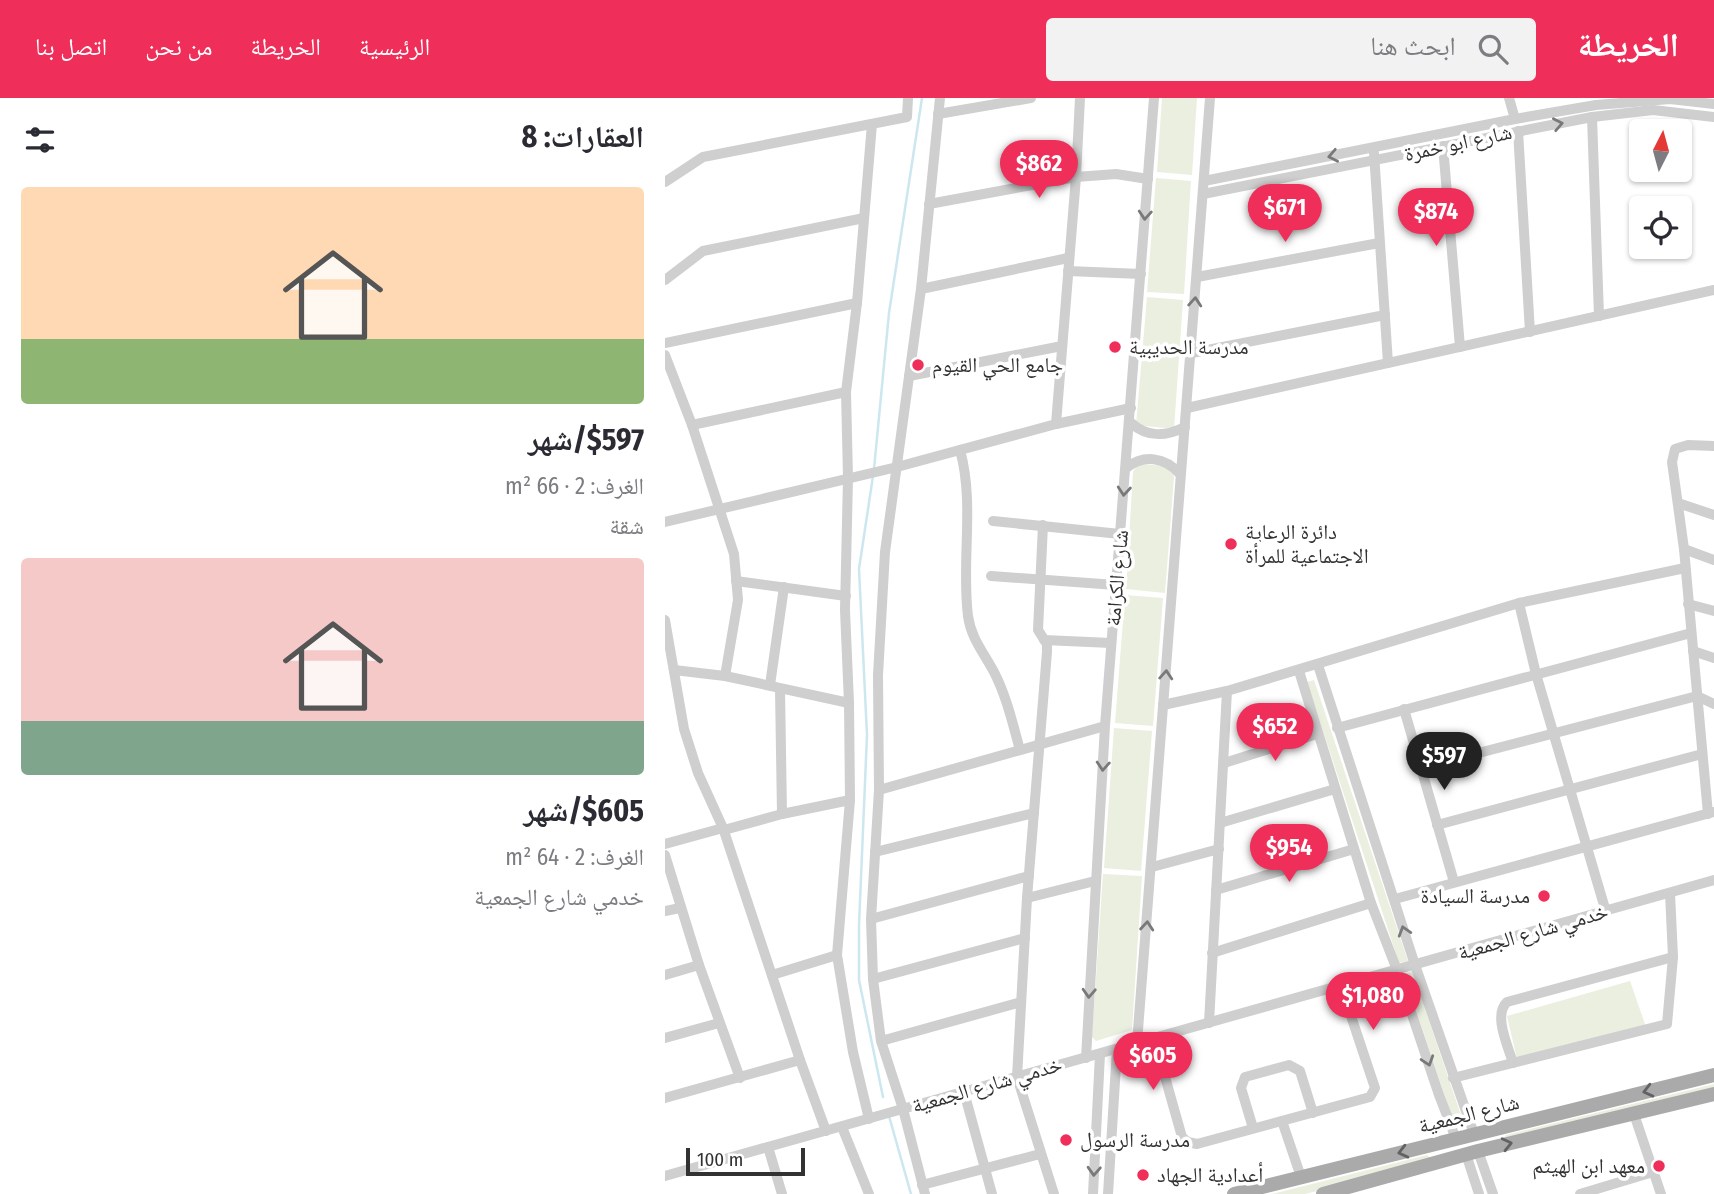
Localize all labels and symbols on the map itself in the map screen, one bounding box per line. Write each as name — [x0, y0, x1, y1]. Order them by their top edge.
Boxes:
one-way arrow — [1552, 117, 1564, 132]
street label: شارع ابو خمرة — [1402, 119, 1514, 167]
north arrow — [1629, 119, 1692, 182]
pin: $862 — [998, 140, 1080, 200]
one-way arrow — [1327, 148, 1339, 163]
pin: $671 — [1244, 184, 1326, 244]
pin: $874 — [1395, 188, 1477, 248]
one-way arrow — [1138, 210, 1153, 221]
one-way arrow — [1188, 296, 1203, 307]
place label: مدرسة الحديبية — [1129, 334, 1249, 360]
marker: مدرسة الحديبية — [1107, 339, 1123, 355]
place label: جامع الحي القيوم — [932, 352, 1063, 381]
marker: جامع الحي القيوم — [910, 357, 926, 373]
one-way arrow — [1117, 485, 1132, 496]
place label: دائرة الرعاية الاجتماعية للمرأة — [1245, 519, 1369, 569]
street label: شارع الكرامة — [1100, 529, 1134, 627]
marker: دائرة الرعاية الاجتماعية للمرأة — [1223, 536, 1239, 552]
one-way arrow — [1158, 669, 1173, 680]
pin: $652 — [1234, 704, 1316, 763]
pin: $597 — [1403, 732, 1485, 792]
one-way arrow — [1095, 761, 1110, 772]
pin: $954 — [1248, 824, 1330, 884]
place label: مدرسة السيادة — [1421, 883, 1530, 909]
marker: مدرسة السيادة — [1536, 888, 1552, 904]
street label: خدمي شارع الجمعية — [1455, 898, 1612, 969]
one-way arrow — [1139, 920, 1154, 931]
one-way arrow — [1398, 925, 1413, 937]
pin: $1,080 — [1316, 972, 1430, 1032]
one-way arrow — [1082, 988, 1097, 999]
pin: $605 — [1112, 1032, 1194, 1092]
street label: خدمي شارع الجمعية — [909, 1051, 1066, 1122]
one-way arrow — [1419, 1055, 1434, 1067]
one-way arrow — [1642, 1083, 1654, 1097]
street label: شارع الجمعية — [1416, 1089, 1522, 1139]
place label: مدرسة الرسول — [1080, 1127, 1190, 1153]
marker: مدرسة الرسول — [1058, 1132, 1074, 1148]
one-way arrow — [1501, 1138, 1513, 1152]
one-way arrow — [1397, 1144, 1409, 1158]
scale bar — [686, 1145, 805, 1177]
place label: معهد ابن الهيثم — [1532, 1153, 1645, 1180]
marker: معهد ابن الهيثم — [1651, 1158, 1667, 1174]
place label: أعدادية الجهاد — [1157, 1162, 1263, 1188]
one-way arrow — [1087, 1165, 1102, 1176]
marker: أعدادية الجهاد — [1135, 1167, 1151, 1183]

